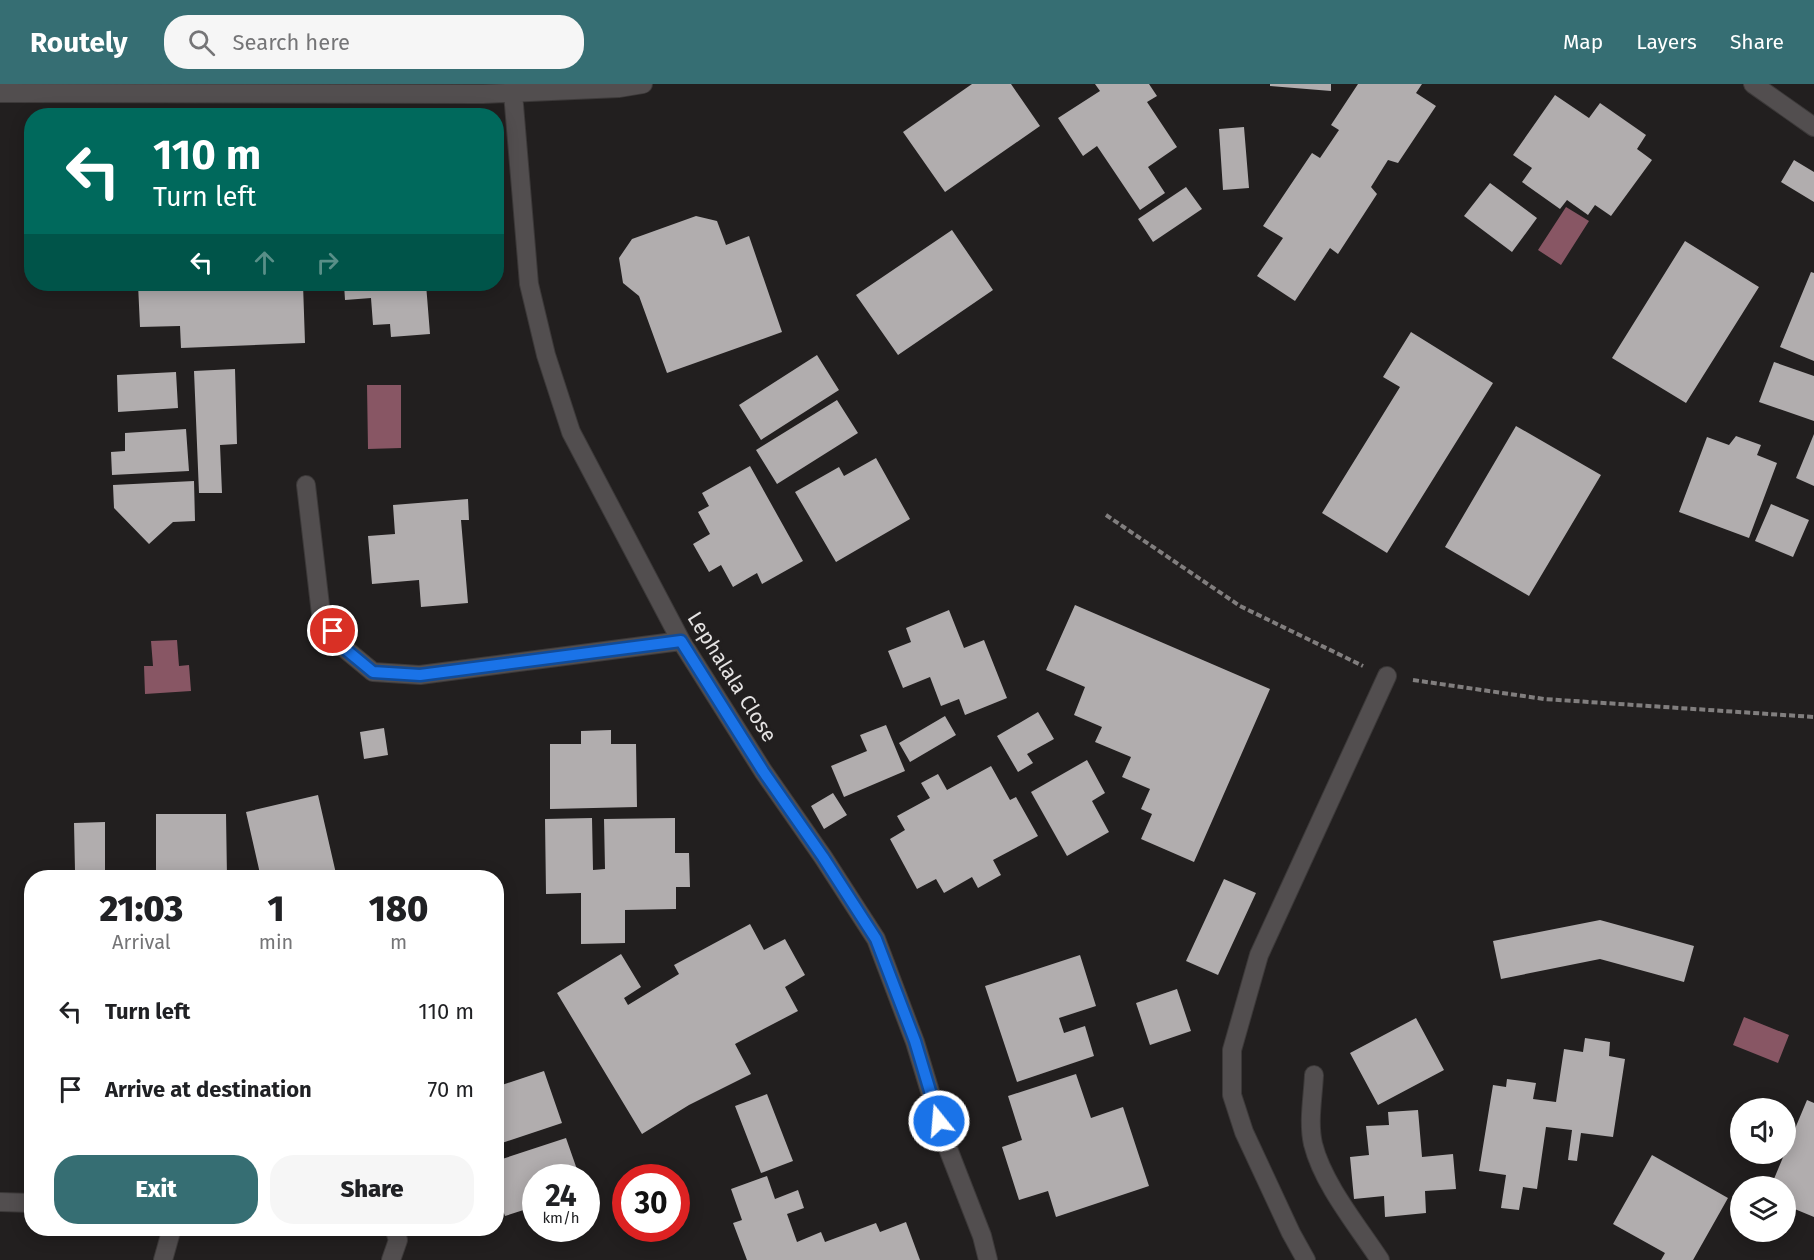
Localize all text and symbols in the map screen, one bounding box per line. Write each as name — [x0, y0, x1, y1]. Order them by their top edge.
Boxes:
search box — [164, 15, 584, 69]
text: Routely — [30, 26, 128, 59]
icon: search — [185, 26, 218, 59]
text: Search here — [233, 29, 350, 56]
text: Map — [1563, 29, 1603, 55]
text: Layers — [1636, 29, 1697, 55]
text: Share — [1730, 29, 1784, 55]
text: 110 m — [153, 130, 261, 180]
icon: left — [54, 132, 132, 210]
text: Turn left — [153, 181, 256, 213]
icon: left — [185, 246, 218, 279]
icon: ahead — [248, 246, 281, 279]
icon: right — [311, 246, 344, 279]
pin — [307, 605, 358, 656]
street label: Lephalala Close — [682, 607, 782, 747]
icon: arrive — [316, 614, 349, 647]
text: 21:03 — [100, 887, 183, 931]
text: 1 — [268, 887, 285, 931]
text: 180 — [369, 887, 428, 931]
text: Arrival — [112, 930, 171, 954]
text: min — [259, 930, 293, 954]
text: m — [390, 930, 407, 954]
icon: left — [54, 995, 87, 1028]
text: Turn left — [105, 998, 190, 1025]
text: 110 m — [418, 998, 474, 1025]
icon: arrive — [54, 1073, 87, 1106]
text: Arrive at destination — [105, 1076, 312, 1103]
text: 70 m — [428, 1076, 474, 1103]
position arrow — [907, 1089, 971, 1153]
map controls — [1730, 1098, 1796, 1242]
button: sound — [1730, 1098, 1796, 1164]
button: Exit — [54, 1155, 258, 1224]
button: Share — [270, 1155, 474, 1224]
speed limit sign: 30 — [612, 1164, 690, 1242]
button: layers — [1730, 1176, 1796, 1242]
text: 24 — [545, 1178, 577, 1214]
text: km/h — [542, 1209, 580, 1227]

